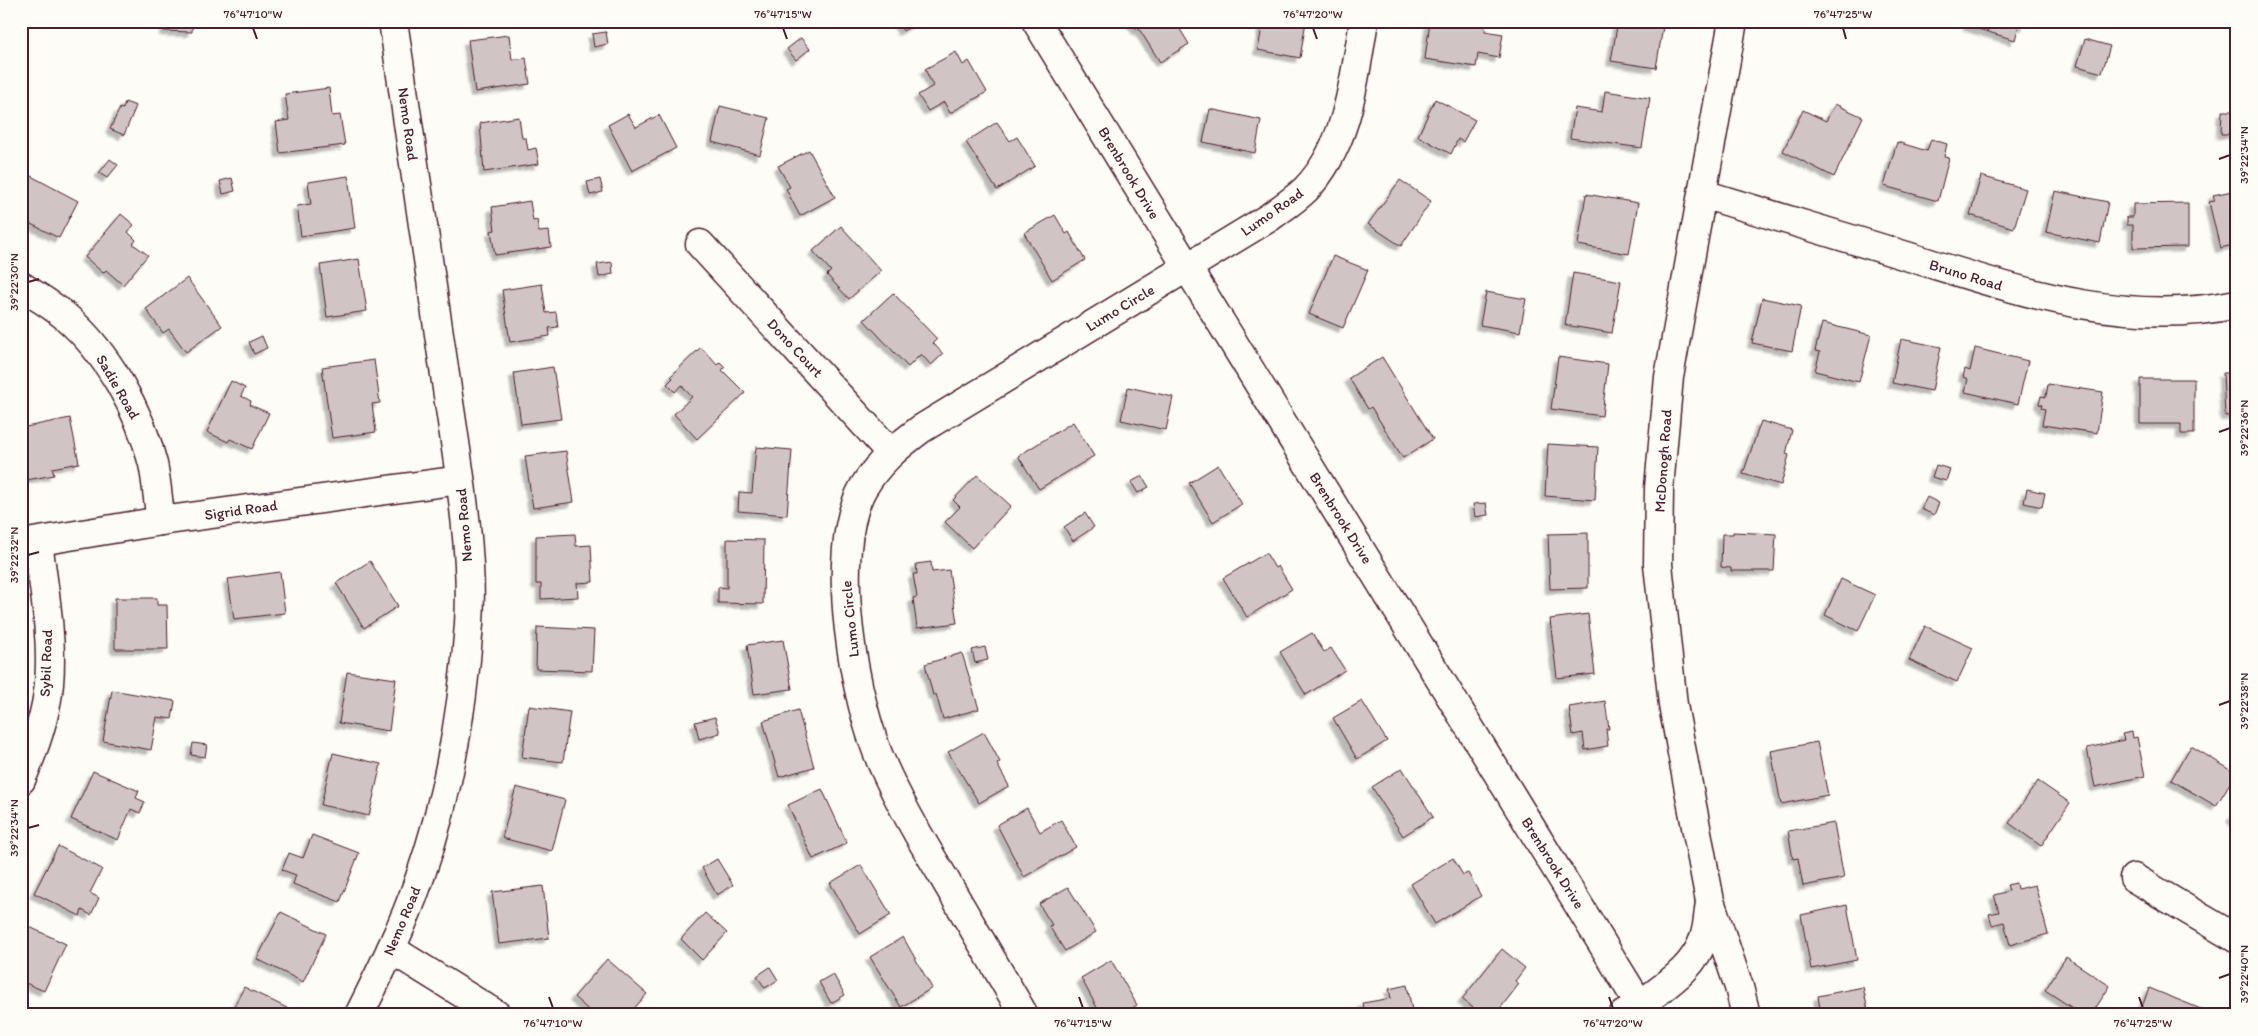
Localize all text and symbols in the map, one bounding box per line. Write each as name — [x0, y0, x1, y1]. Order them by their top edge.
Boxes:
text: 76°47'10"W — [224, 7, 282, 21]
text: 76°47'15"W — [754, 7, 812, 21]
text: 76°47'20"W — [1283, 7, 1343, 21]
text: 76°47'25"W — [1814, 7, 1872, 21]
street label: Nemo Road — [394, 86, 422, 162]
street label: Brenbrook Drive — [1094, 124, 1164, 222]
text: 39°22'34"N — [2237, 126, 2251, 184]
street label: Lumo Road — [1237, 184, 1307, 240]
text: 39°22'30"N — [7, 253, 21, 311]
street label: Bruno Road — [1927, 255, 2005, 295]
street label: Lumo Circle — [1082, 280, 1158, 336]
street label: Dono Court — [763, 315, 827, 381]
street label: Sadie Road — [92, 351, 144, 423]
text: 39°22'36"N — [2237, 400, 2251, 456]
street label: McDonogh Road — [1650, 409, 1676, 513]
street label: Brenbrook Drive — [1306, 469, 1376, 567]
street label: Nemo Road — [452, 488, 476, 562]
street label: Sigrid Road — [203, 496, 279, 524]
text: 39°22'32"N — [7, 527, 21, 583]
street label: Lumo Circle — [837, 580, 863, 658]
street label: Sybil Road — [36, 628, 56, 697]
text: 39°22'38"N — [2237, 673, 2251, 729]
text: 39°22'34"N — [7, 799, 21, 857]
street label: Brenbrook Drive — [1518, 814, 1588, 912]
street label: Nemo Road — [379, 884, 425, 958]
text: 39°22'40"N — [2237, 945, 2251, 1003]
text: 76°47'10"W — [524, 1016, 582, 1030]
text: 76°47'15"W — [1054, 1016, 1112, 1030]
text: 76°47'20"W — [1583, 1016, 1643, 1030]
text: 76°47'25"W — [2114, 1016, 2172, 1030]

